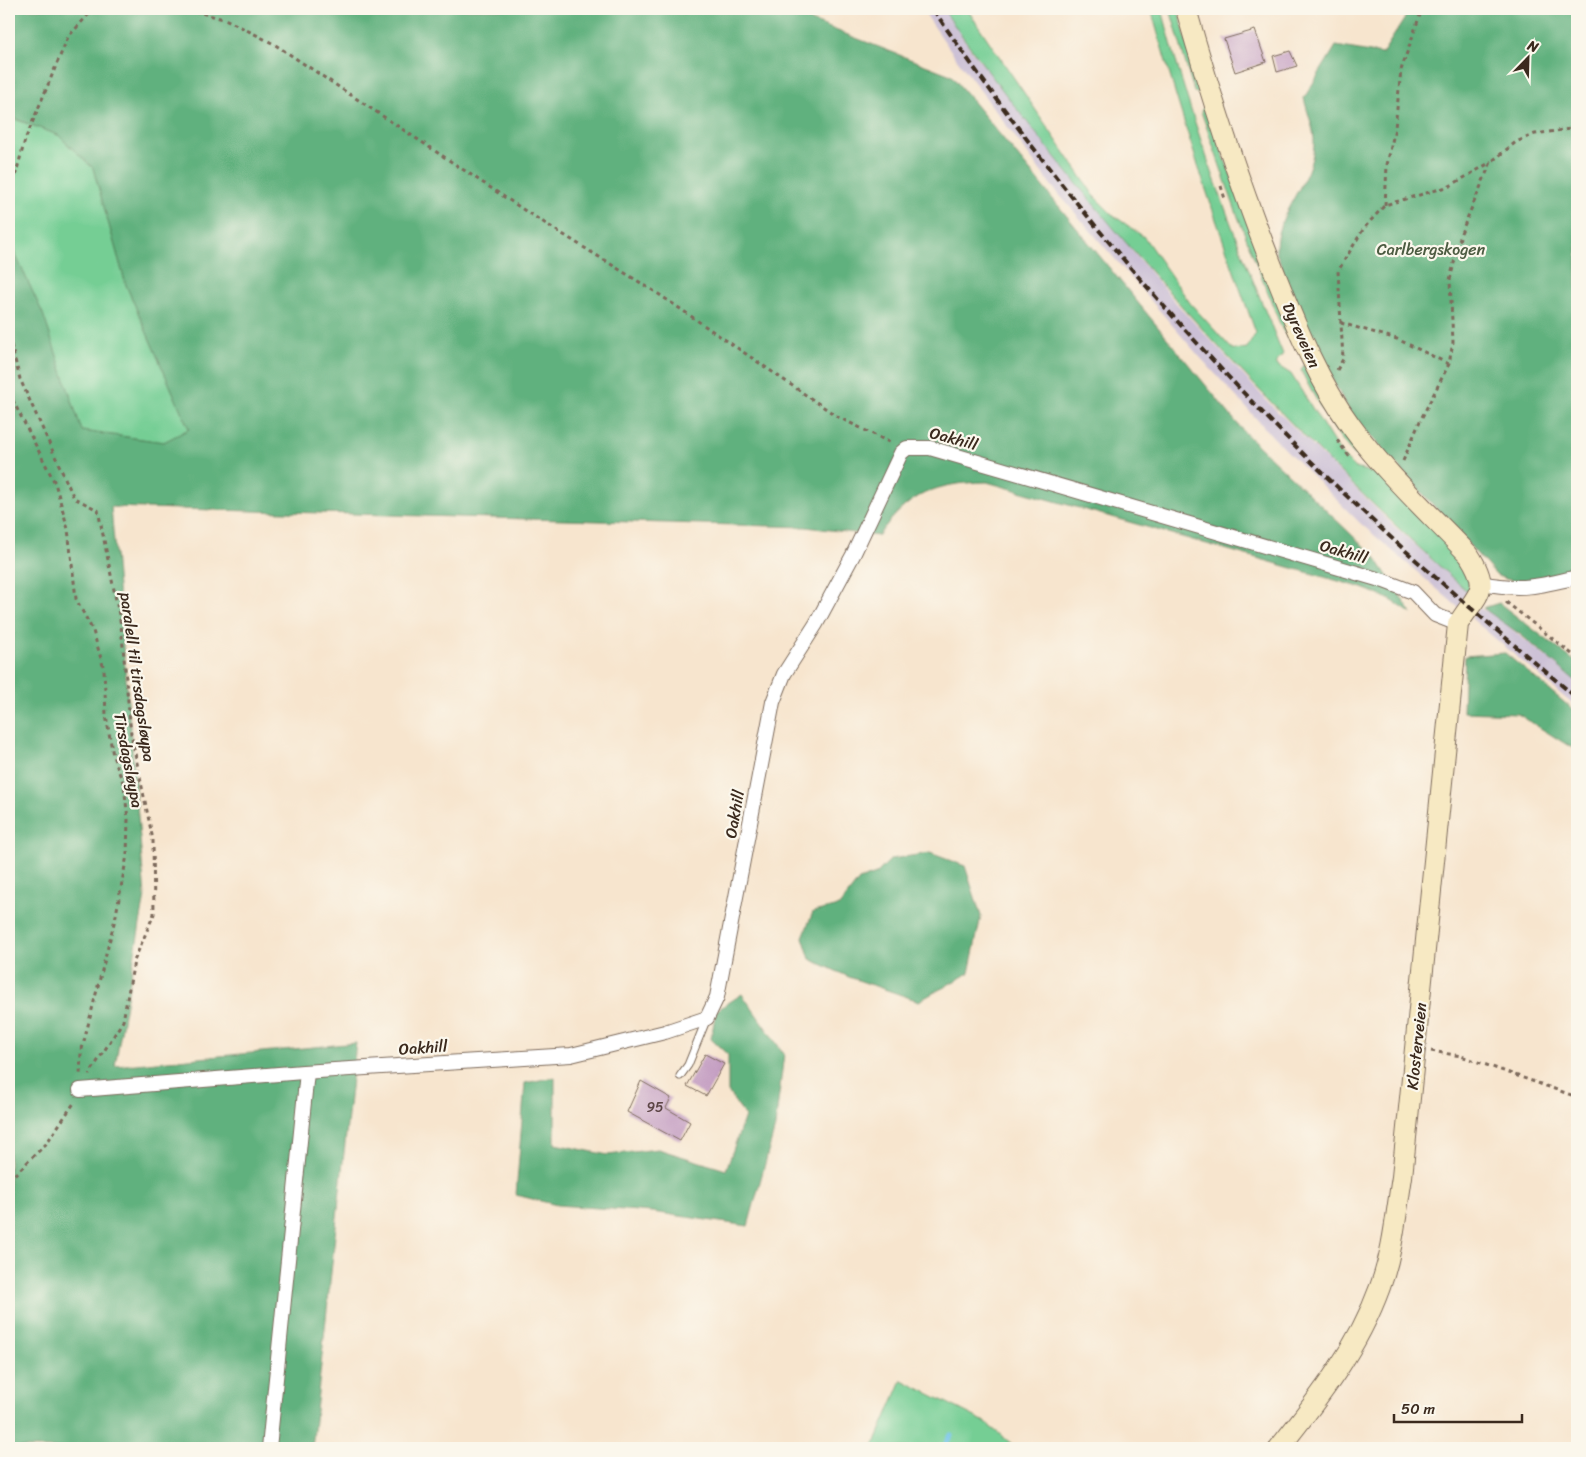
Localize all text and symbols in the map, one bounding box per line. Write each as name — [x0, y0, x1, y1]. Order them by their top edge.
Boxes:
north arrow — [1504, 32, 1554, 82]
text: N — [1523, 33, 1543, 60]
park label: Carlbergskogen — [1377, 235, 1486, 264]
street label: Dyreveien — [1274, 298, 1329, 373]
street label: Oakhill — [927, 418, 982, 459]
street label: Oakhill — [1316, 531, 1372, 572]
street label: paralell til tirsdagsløypa — [111, 589, 164, 764]
street label: Tirsdagsløypa — [105, 710, 152, 810]
street label: Oakhill — [716, 787, 753, 841]
street label: Klosterveien — [1398, 1001, 1436, 1091]
street label: Oakhill — [398, 1031, 449, 1064]
house number: 95 — [646, 1095, 664, 1120]
scale bar — [1394, 1392, 1521, 1424]
text: 50 m — [1401, 1396, 1436, 1422]

